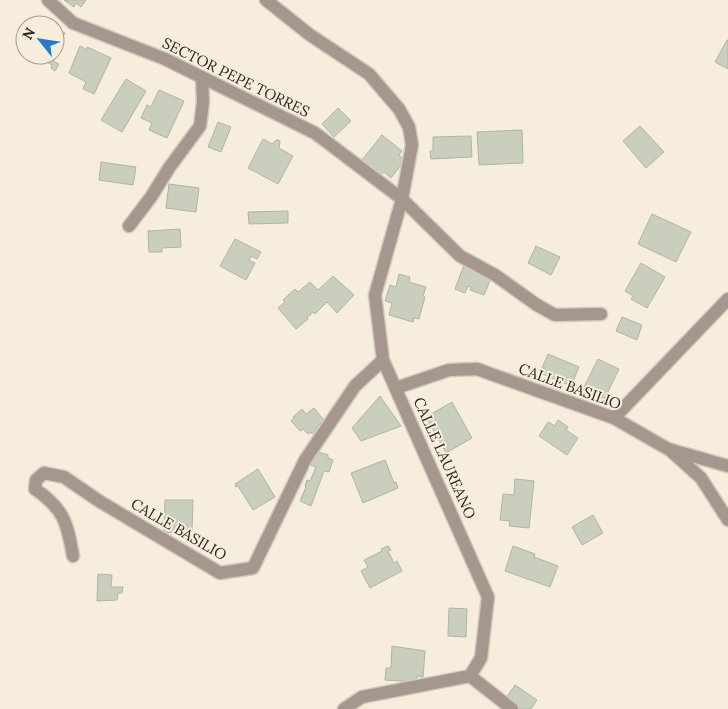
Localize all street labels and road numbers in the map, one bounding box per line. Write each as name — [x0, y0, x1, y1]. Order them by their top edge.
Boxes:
street label: SECTOR PEPE TORRES — [159, 33, 313, 121]
street label: CALLE BASILIO — [516, 359, 624, 413]
street label: CALLE LAUREANO — [410, 394, 480, 522]
street label: CALLE BASILIO — [128, 494, 230, 564]

